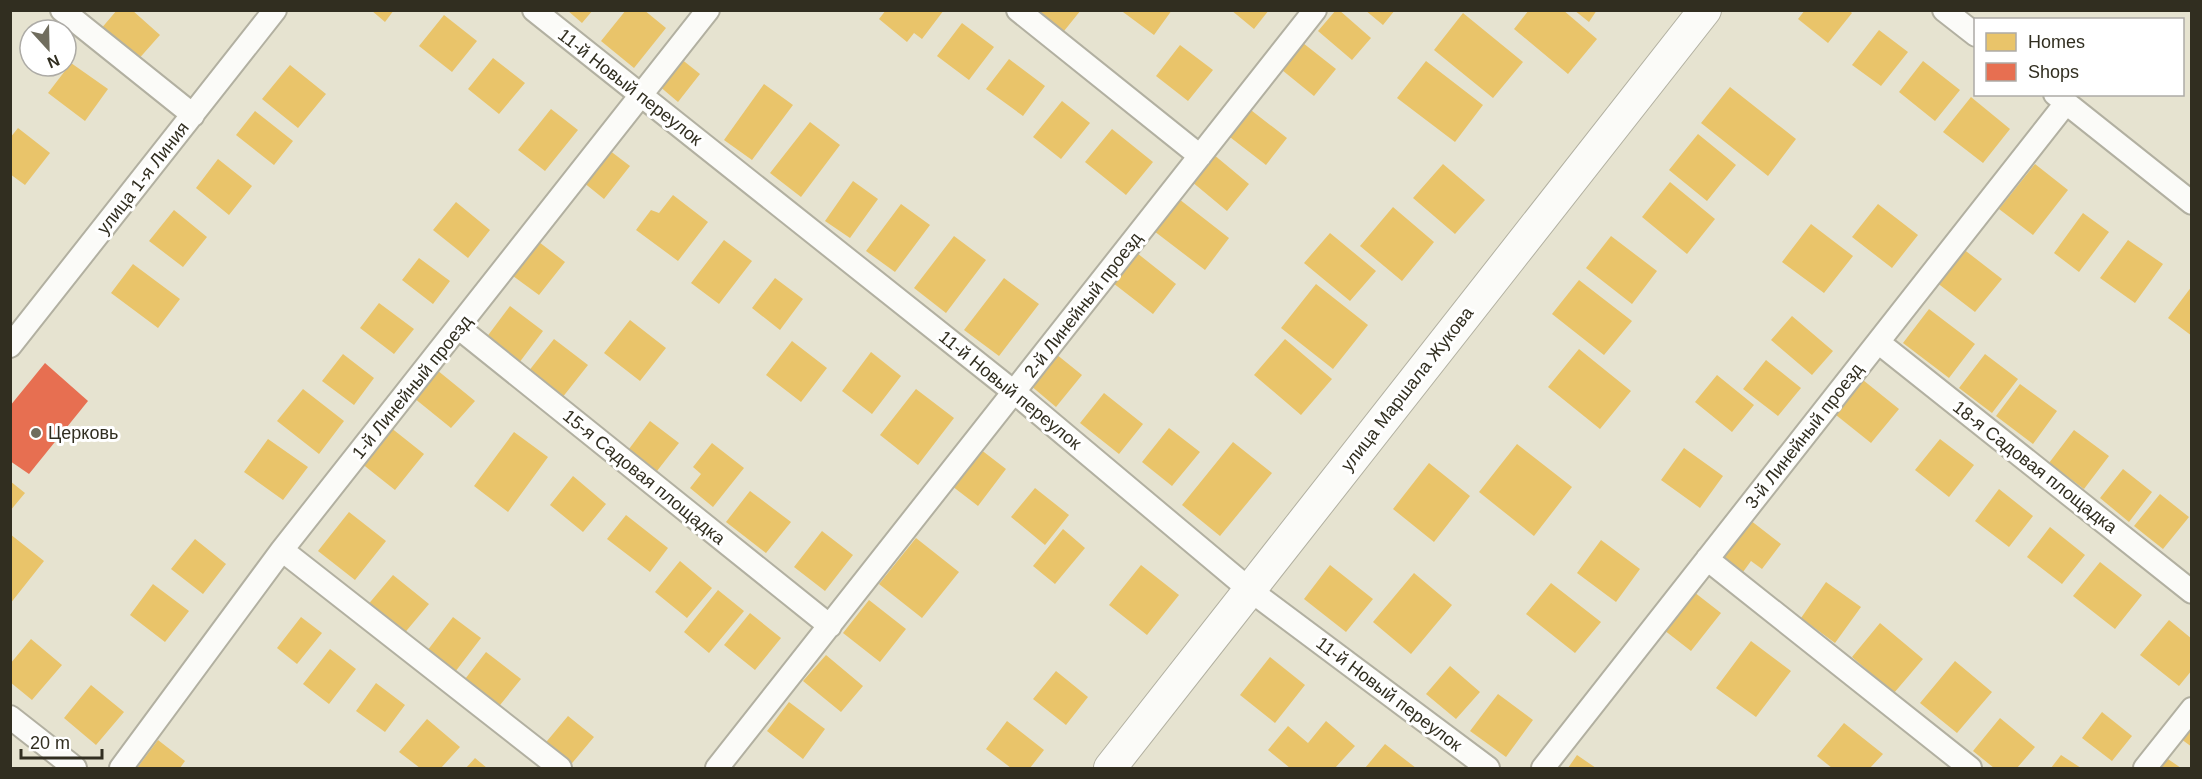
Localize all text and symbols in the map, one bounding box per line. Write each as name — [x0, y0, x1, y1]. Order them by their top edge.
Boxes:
north arrow — [18, 18, 78, 78]
legend — [1974, 18, 2184, 96]
street label: 11-й Новый переулок — [554, 25, 706, 149]
text: Homes — [2028, 32, 2085, 52]
text: N — [45, 51, 62, 71]
text: Shops — [2028, 62, 2079, 82]
street label: улица 1-я Линия — [93, 118, 193, 238]
street label: 2-й Линейный проезд — [1020, 228, 1146, 382]
street label: улица Маршала Жукова — [1337, 302, 1478, 475]
street label: 1-й Линейный проезд — [348, 311, 476, 463]
street label: 11-й Новый переулок — [935, 327, 1085, 454]
street label: 3-й Линейный проезд — [1741, 359, 1867, 513]
street label: 18-я Садовая площадка — [1949, 397, 2122, 538]
street label: 15-я Садовая площадка — [559, 405, 730, 549]
place label: Церковь — [48, 423, 118, 443]
marker: Церковь — [29, 426, 43, 440]
street label: 11-й Новый переулок — [1312, 633, 1466, 755]
scale bar — [21, 722, 102, 760]
text: 20 m — [30, 733, 70, 753]

